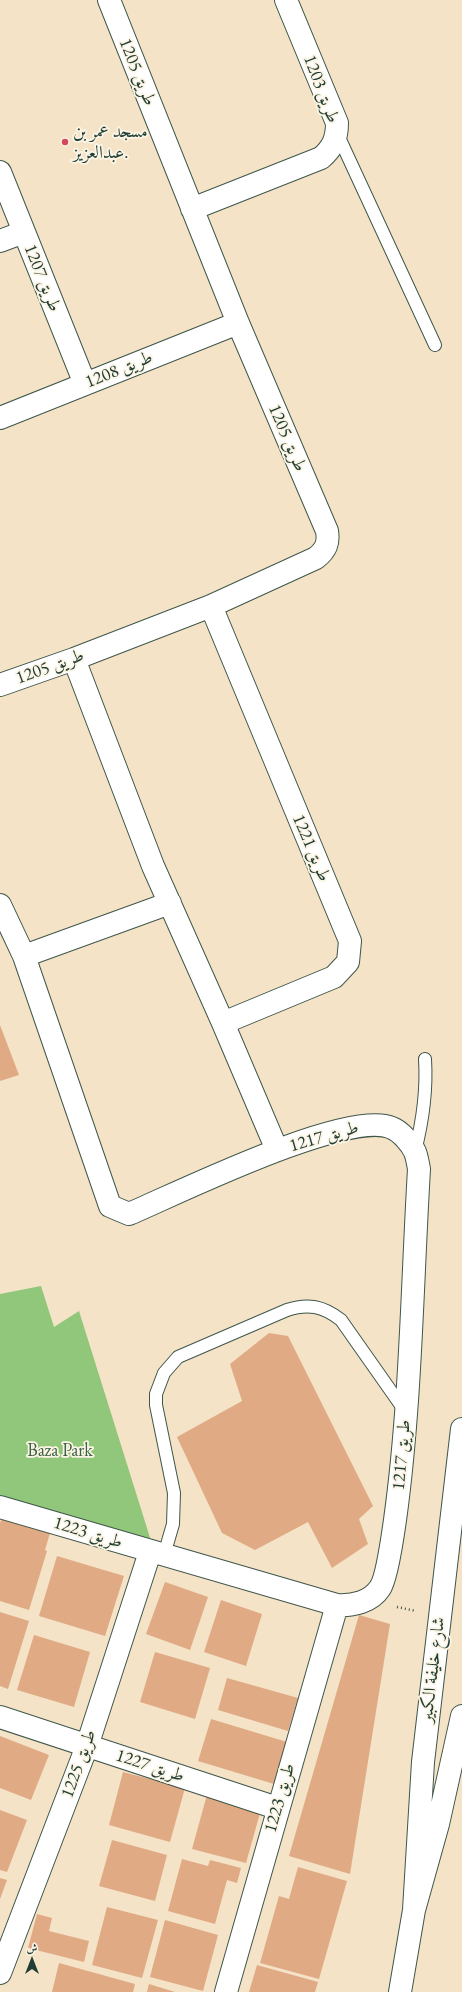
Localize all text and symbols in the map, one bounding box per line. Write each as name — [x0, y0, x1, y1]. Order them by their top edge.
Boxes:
street label: طريق 1205 — [114, 35, 160, 109]
street label: طريق 1203 — [298, 52, 344, 126]
place label: مسجد عمر بن عبدالعزيز. — [73, 121, 148, 164]
marker: مسجد عمر بن عبدالعزيز. — [60, 137, 70, 147]
street label: طريق 1207 — [19, 241, 65, 315]
street label: طريق 1208 — [82, 347, 156, 393]
street label: طريق 1205 — [263, 401, 311, 475]
street label: طريق 1205 — [13, 645, 87, 689]
street label: طريق 1221 — [287, 811, 335, 885]
street label: طريق 1217 — [287, 1117, 361, 1157]
street label: طريق 1217 — [388, 1419, 416, 1491]
park label: Baza Park — [27, 1440, 93, 1462]
street label: طريق 1223 — [51, 1512, 125, 1554]
street label: شارع خليفة الكبير — [416, 1616, 450, 1724]
street label: طريق 1225 — [57, 1727, 101, 1801]
street label: طريق 1227 — [113, 1745, 187, 1787]
street label: طريق 1223 — [260, 1761, 300, 1835]
north arrow — [12, 1940, 52, 1980]
text: ش — [27, 1941, 37, 1955]

